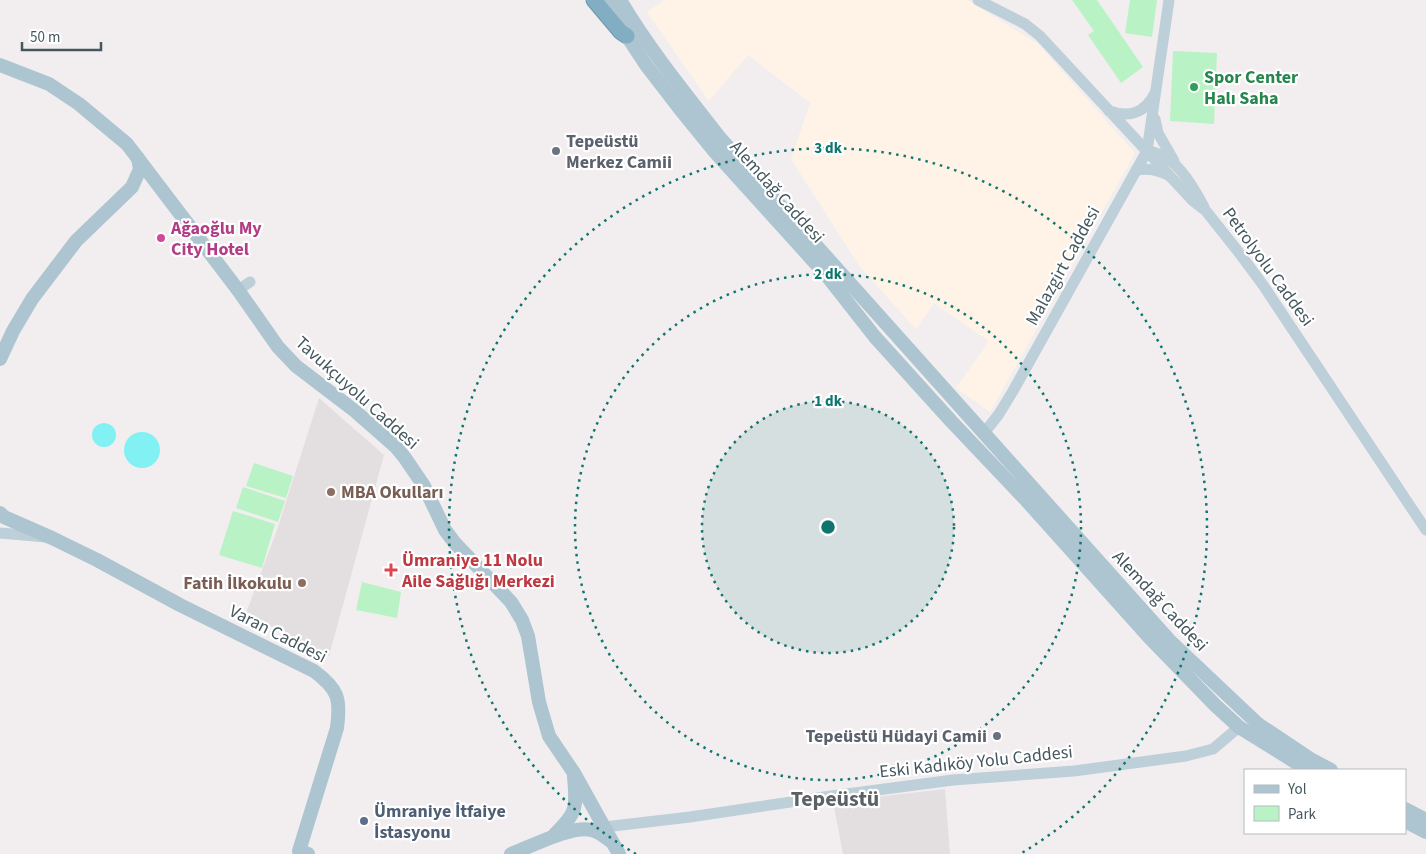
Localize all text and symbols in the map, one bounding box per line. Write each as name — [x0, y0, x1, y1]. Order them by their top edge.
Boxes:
scale bar — [22, 20, 101, 52]
text: 50 m — [30, 27, 60, 48]
place label: Spor Center Halı Saha — [1204, 65, 1299, 111]
marker: Spor Center Halı Saha — [1188, 81, 1200, 93]
place label: Tepeüstü Merkez Camii — [566, 129, 672, 175]
street label: Alemdağ Caddesi — [724, 135, 830, 249]
text: 3 dk — [814, 138, 843, 159]
marker: Tepeüstü Merkez Camii — [550, 145, 562, 157]
street label: Malazgirt Caddesi — [1020, 202, 1106, 330]
street label: Petrolyolu Caddesi — [1216, 202, 1320, 332]
place label: Ağaoğlu My City Hotel — [170, 216, 262, 262]
marker: Ağaoğlu My City Hotel — [155, 232, 167, 244]
text: 2 dk — [814, 264, 843, 285]
street label: Tavukçuyolu Caddesi — [290, 331, 424, 455]
text: 1 dk — [814, 391, 843, 412]
place label: MBA Okulları — [341, 480, 444, 505]
marker: MBA Okulları — [325, 486, 337, 498]
centre of rings — [819, 518, 837, 536]
street label: Alemdağ Caddesi — [1106, 545, 1214, 657]
place label: Ümraniye 11 Nolu Aile Sağlığı Merkezi — [401, 548, 555, 594]
marker: Ümraniye 11 Nolu Aile Sağlığı Merkezi — [384, 563, 398, 577]
place label: Fatih İlkokulu — [183, 571, 292, 596]
marker: Fatih İlkokulu — [296, 577, 308, 589]
street label: Varan Caddesi — [225, 599, 331, 669]
place label: Tepeüstü Hüdayi Camii — [805, 724, 987, 749]
marker: Tepeüstü Hüdayi Camii — [991, 730, 1003, 742]
street label: Eski Kadıköy Yolu Caddesi — [878, 739, 1074, 785]
legend — [1244, 769, 1406, 834]
text: Yol — [1287, 779, 1307, 800]
district label: Tepeüstü — [791, 783, 879, 815]
place label: Ümraniye İtfaiye İstasyonu — [374, 799, 506, 845]
text: Park — [1288, 804, 1317, 825]
marker: Ümraniye İtfaiye İstasyonu — [358, 815, 370, 827]

